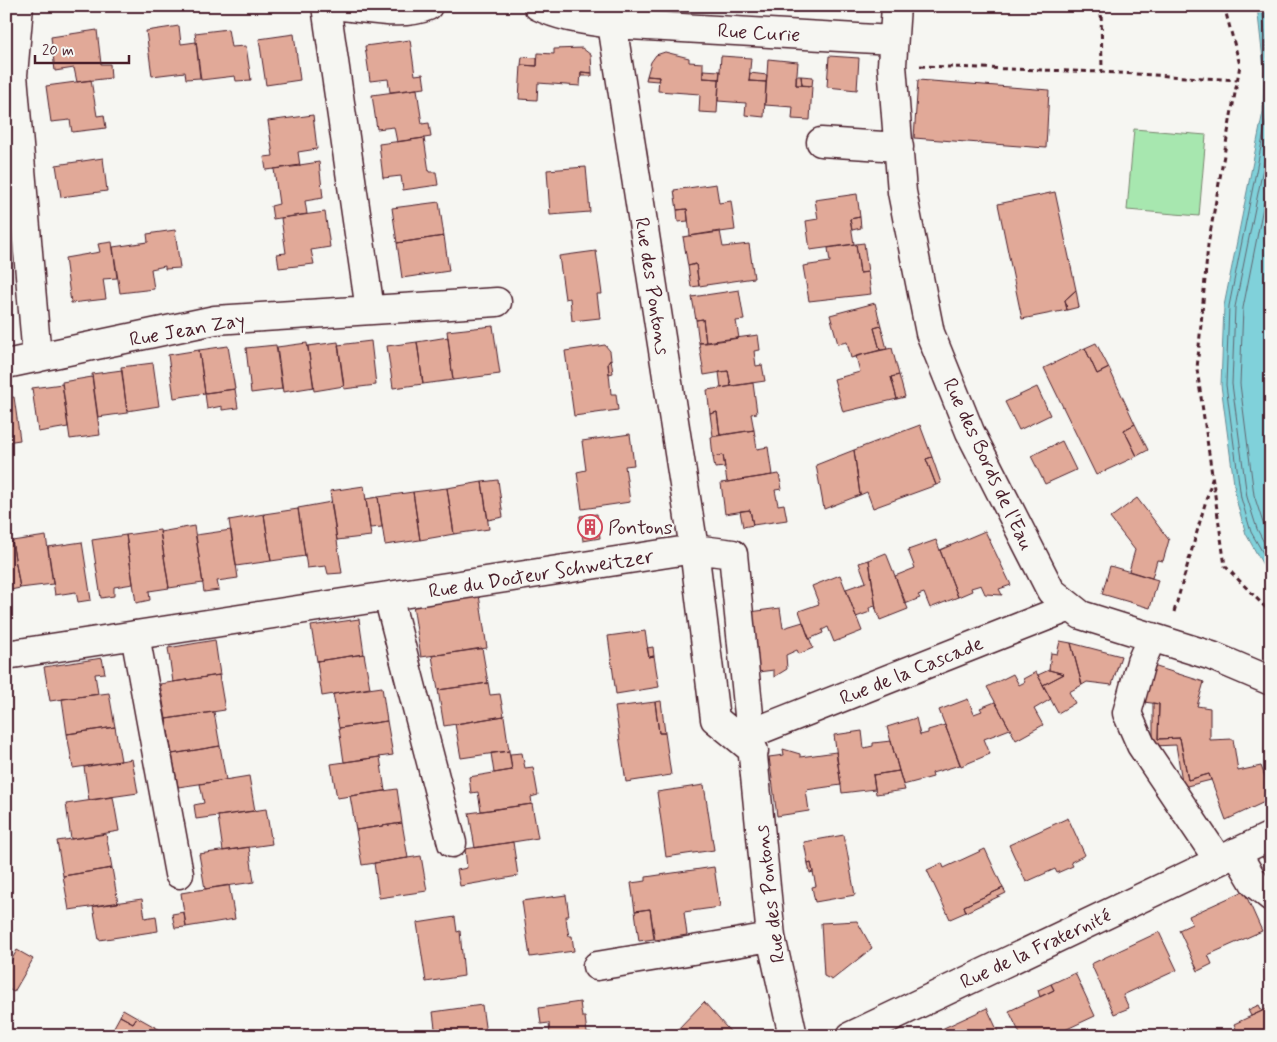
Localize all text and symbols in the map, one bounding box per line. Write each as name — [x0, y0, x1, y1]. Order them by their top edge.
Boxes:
street label: Rue Curie — [717, 18, 801, 49]
scale bar — [35, 32, 129, 64]
text: 20 m — [42, 41, 74, 61]
street label: Rue des Pontons — [627, 216, 676, 357]
street label: Rue Jean Zay — [127, 307, 247, 354]
street label: Rue des Bords de l'Eau — [936, 374, 1039, 555]
building icon: Pontons — [577, 514, 603, 540]
place label: Pontons — [608, 515, 673, 542]
street label: Rue du Docteur Schweitzer — [427, 543, 656, 606]
street label: Rue de la Cascade — [836, 630, 987, 712]
street label: Rue des Pontons — [749, 823, 792, 964]
street label: Rue de la Fraternité — [956, 903, 1115, 996]

